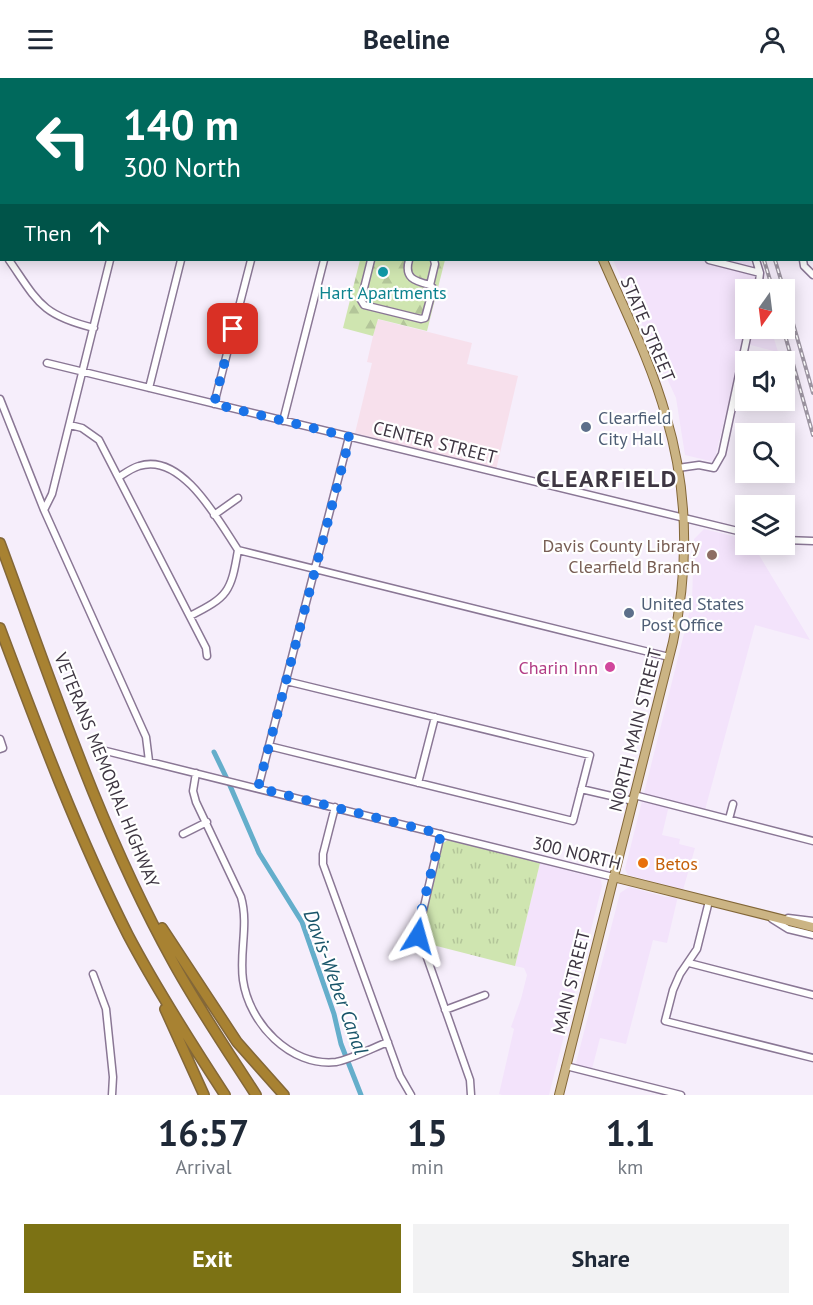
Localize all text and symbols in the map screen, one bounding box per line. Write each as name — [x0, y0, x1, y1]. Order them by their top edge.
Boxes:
text: Beeline — [363, 22, 450, 56]
icon: menu — [24, 23, 57, 56]
icon: person — [756, 23, 789, 56]
text: 140 m — [123, 97, 239, 152]
icon: left — [24, 102, 102, 180]
text: 300 North — [123, 150, 241, 184]
icon: ahead — [83, 216, 116, 249]
text: Then — [24, 219, 71, 247]
marker: Hart Apartments — [376, 265, 390, 279]
street label: STATE STREET — [616, 273, 680, 385]
north arrow — [735, 279, 795, 339]
map controls — [735, 279, 795, 555]
place label: Hart Apartments — [319, 281, 447, 304]
pin — [207, 303, 258, 354]
icon: arrive — [216, 312, 249, 345]
button: sound — [735, 351, 795, 411]
place label: Clearfield City Hall — [598, 406, 672, 450]
street label: CENTER STREET — [371, 416, 499, 468]
marker: Clearfield City Hall — [579, 420, 593, 434]
button: search — [735, 423, 795, 483]
district label: CLEARFIELD — [536, 463, 678, 494]
button: layers — [735, 495, 795, 555]
place label: Davis County Library Clearfield Branch — [543, 534, 701, 578]
marker: Davis County Library Clearfield Branch — [705, 548, 719, 562]
place label: United States Post Office — [641, 592, 744, 636]
marker: United States Post Office — [622, 606, 636, 620]
street label: NORTH MAIN STREET — [604, 646, 666, 814]
street label: VETERANS MEMORIAL HIGHWAY — [49, 648, 165, 891]
place label: Charin Inn — [518, 656, 598, 679]
marker: Charin Inn — [603, 660, 617, 674]
street label: 300 NORTH — [530, 831, 624, 875]
place label: Betos — [655, 852, 698, 875]
marker: Betos — [636, 856, 650, 870]
position arrow — [386, 904, 450, 968]
water label: Davis-Weber Canal — [298, 906, 374, 1059]
street label: MAIN STREET — [547, 928, 595, 1036]
text: 16:57 — [158, 1109, 249, 1156]
text: 15 — [407, 1109, 448, 1156]
text: 1.1 — [606, 1109, 655, 1156]
text: Arrival — [175, 1154, 231, 1180]
text: min — [411, 1154, 444, 1180]
text: km — [617, 1154, 643, 1180]
button: Exit — [24, 1224, 401, 1293]
button: Share — [413, 1224, 789, 1293]

